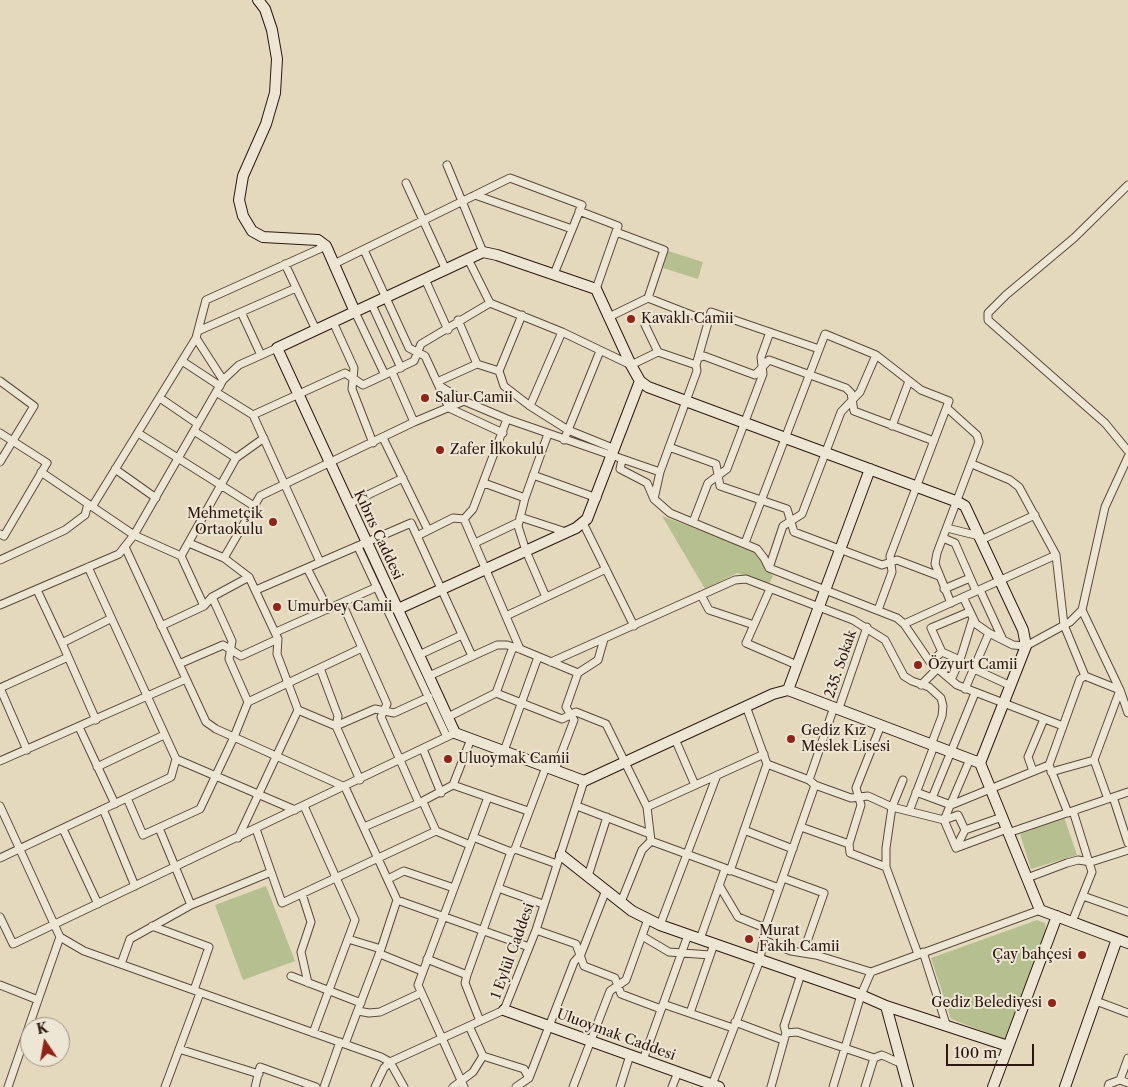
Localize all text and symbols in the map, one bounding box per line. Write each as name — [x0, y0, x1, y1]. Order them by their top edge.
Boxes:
place label: Kavaklı Camii — [641, 311, 733, 327]
marker: Kavaklı Camii — [625, 313, 637, 325]
place label: Salur Camii — [435, 390, 513, 406]
marker: Salur Camii — [419, 392, 431, 404]
place label: Zafer İlkokulu — [450, 442, 544, 458]
marker: Zafer İlkokulu — [434, 444, 446, 456]
street label: Kıbrıs Caddesi — [350, 487, 406, 583]
place label: Mehmetçik Ortaokulu — [187, 506, 263, 538]
marker: Mehmetçik Ortaokulu — [267, 516, 279, 528]
place label: Umurbey Camii — [287, 599, 392, 615]
marker: Umurbey Camii — [271, 601, 283, 613]
street label: 235. Sokak — [821, 628, 861, 700]
place label: Özyurt Camii — [928, 657, 1018, 673]
marker: Özyurt Camii — [912, 659, 924, 671]
place label: Gediz Kız Meslek Lisesi — [801, 723, 890, 756]
marker: Gediz Kız Meslek Lisesi — [785, 733, 797, 745]
place label: Uluoymak Camii — [458, 751, 570, 767]
marker: Uluoymak Camii — [442, 753, 454, 765]
street label: 1 Eylül Caddesi — [488, 901, 538, 1001]
place label: Murat Fakih Camii — [759, 923, 840, 956]
marker: Murat Fakih Camii — [743, 933, 755, 945]
place label: Çay bahçesi — [992, 947, 1072, 963]
marker: Çay bahçesi — [1076, 949, 1088, 961]
place label: Gediz Belediyesi — [931, 995, 1042, 1011]
marker: Gediz Belediyesi — [1046, 997, 1058, 1009]
street label: Uluoymak Caddesi — [554, 1006, 678, 1064]
north arrow — [20, 1017, 70, 1067]
text: K — [35, 1018, 49, 1038]
scale bar — [948, 1034, 1036, 1066]
text: 100 m — [954, 1043, 997, 1062]

